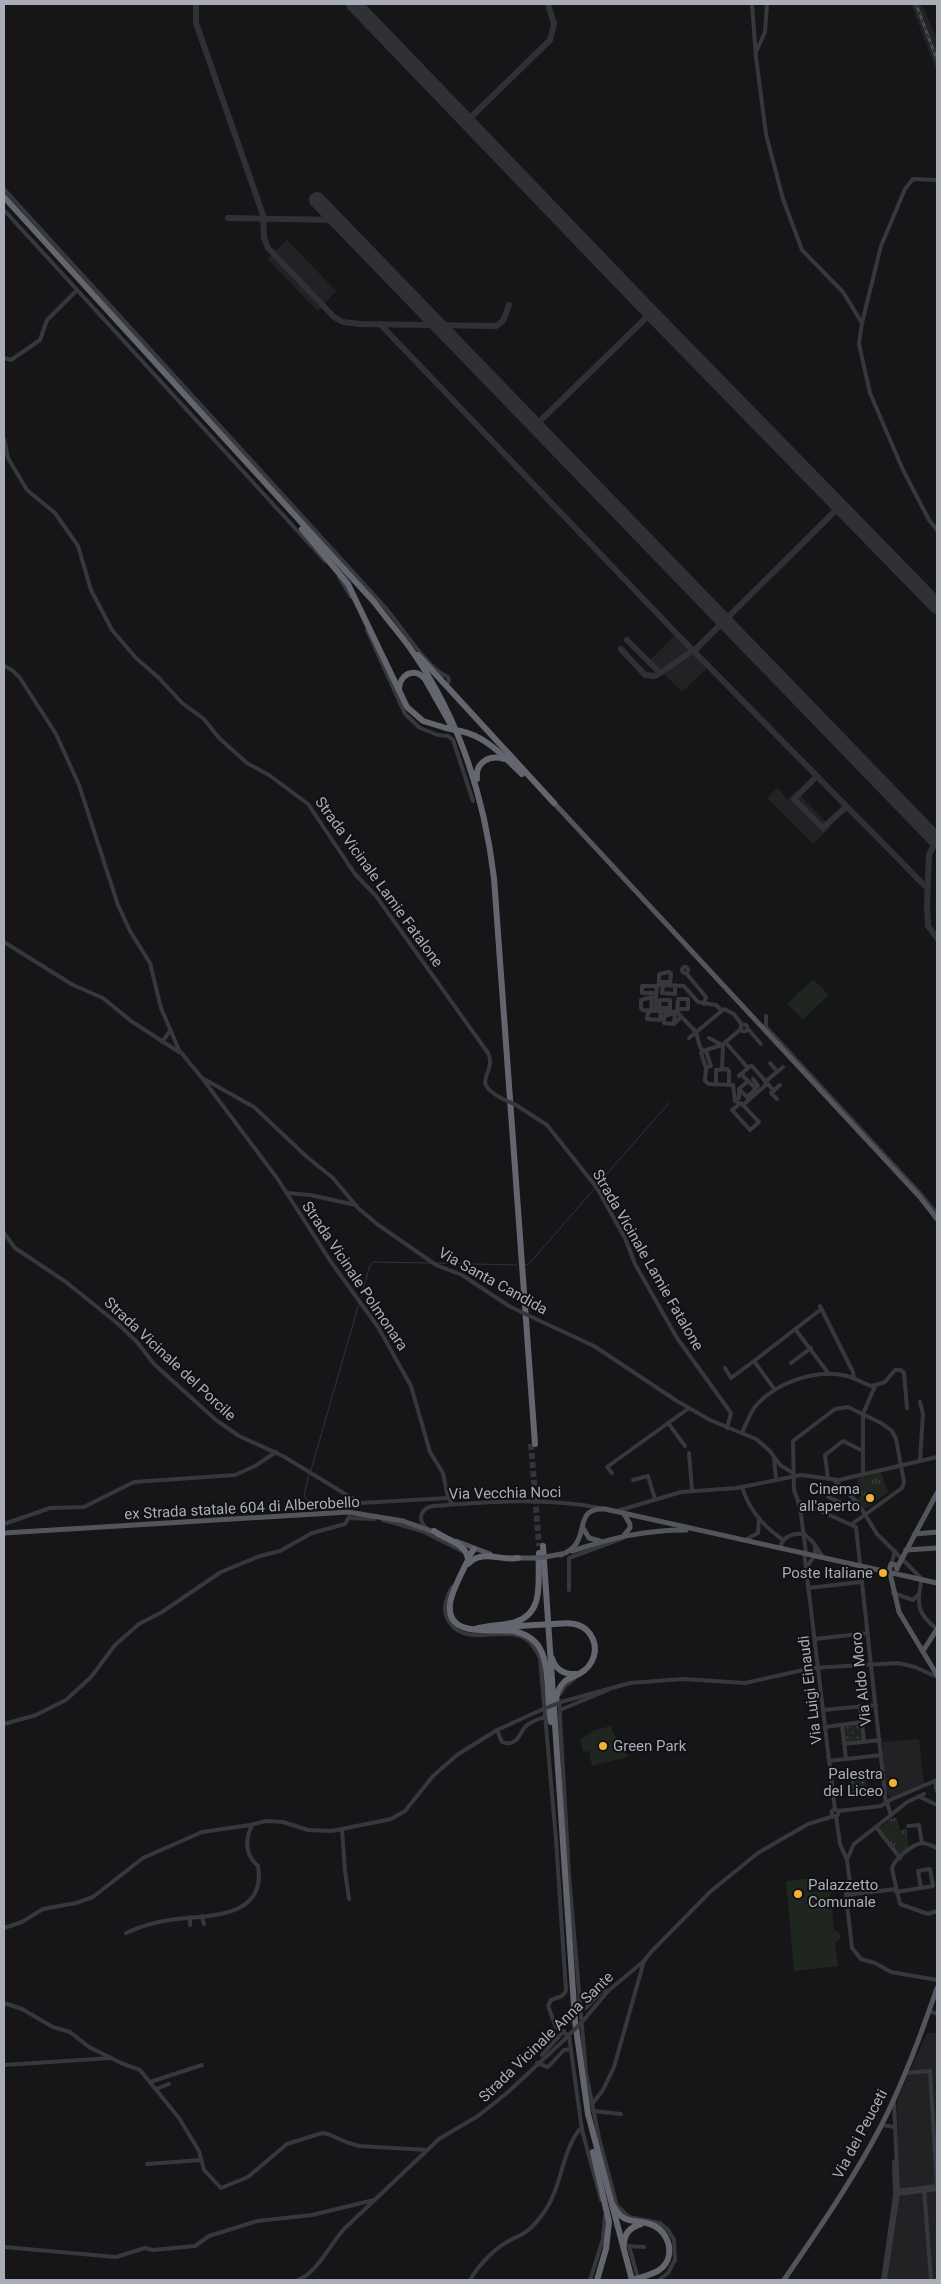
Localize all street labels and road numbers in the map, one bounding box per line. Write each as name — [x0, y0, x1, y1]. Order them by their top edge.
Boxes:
street label: Strada Vicinale Lamie Fatalone — [311, 793, 447, 971]
street label: Strada Vicinale Lamie Fatalone — [589, 1166, 707, 1354]
street label: Strada Vicinale Polmonara — [298, 1198, 412, 1354]
street label: Via Santa Candida — [435, 1244, 551, 1318]
street label: Strada Vicinale del Porcile — [100, 1293, 240, 1425]
street label: Via Vecchia Noci — [449, 1483, 561, 1503]
street label: ex Strada statale 604 di Alberobello — [124, 1493, 360, 1523]
street label: Via Aldo Moro — [847, 1631, 875, 1727]
street label: Via Luigi Einaudi — [794, 1635, 826, 1745]
street label: Strada Vicinale Anna Sante — [475, 1968, 617, 2106]
street label: Via dei Peuceti — [829, 2086, 891, 2182]

